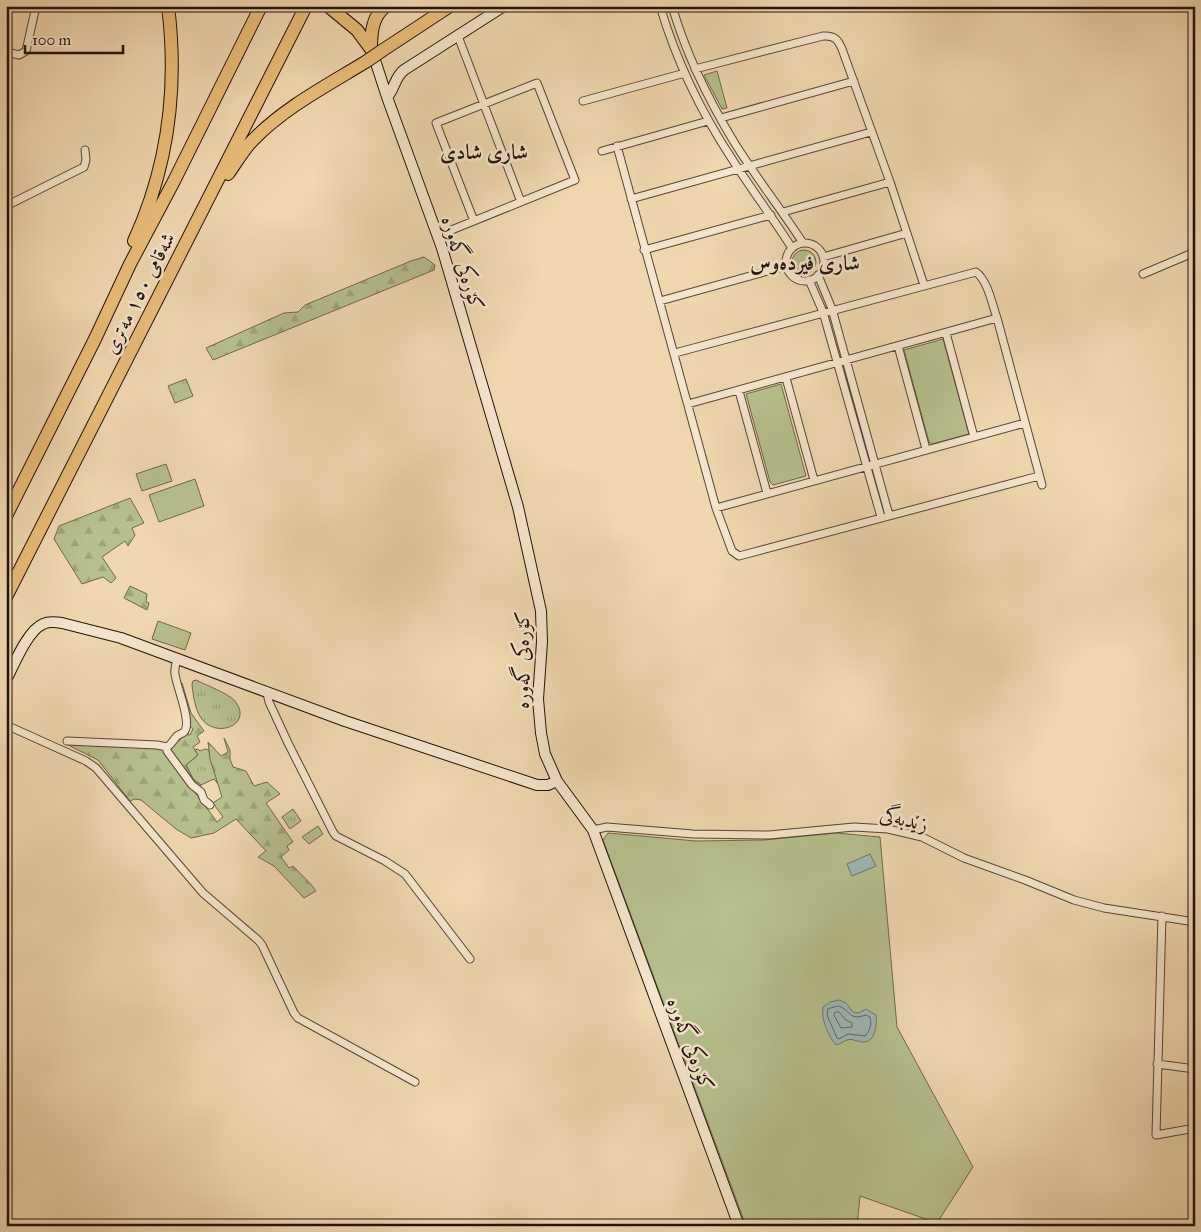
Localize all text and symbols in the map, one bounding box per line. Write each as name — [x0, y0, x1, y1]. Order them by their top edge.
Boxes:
scale bar — [25, 22, 122, 54]
text: 100 m — [32, 31, 72, 49]
district label: شاری شادی — [440, 139, 528, 165]
street label: کۆرەکی گەورە — [435, 212, 491, 314]
street label: شەقامی ١٥٠ مەتری — [98, 228, 180, 358]
district label: شاری فیردەوس — [750, 250, 860, 276]
street label: کۆرەکی گەورە — [508, 611, 535, 709]
street label: زێدبەگی — [878, 799, 931, 836]
street label: کۆرەکی گەورە — [661, 993, 722, 1094]

